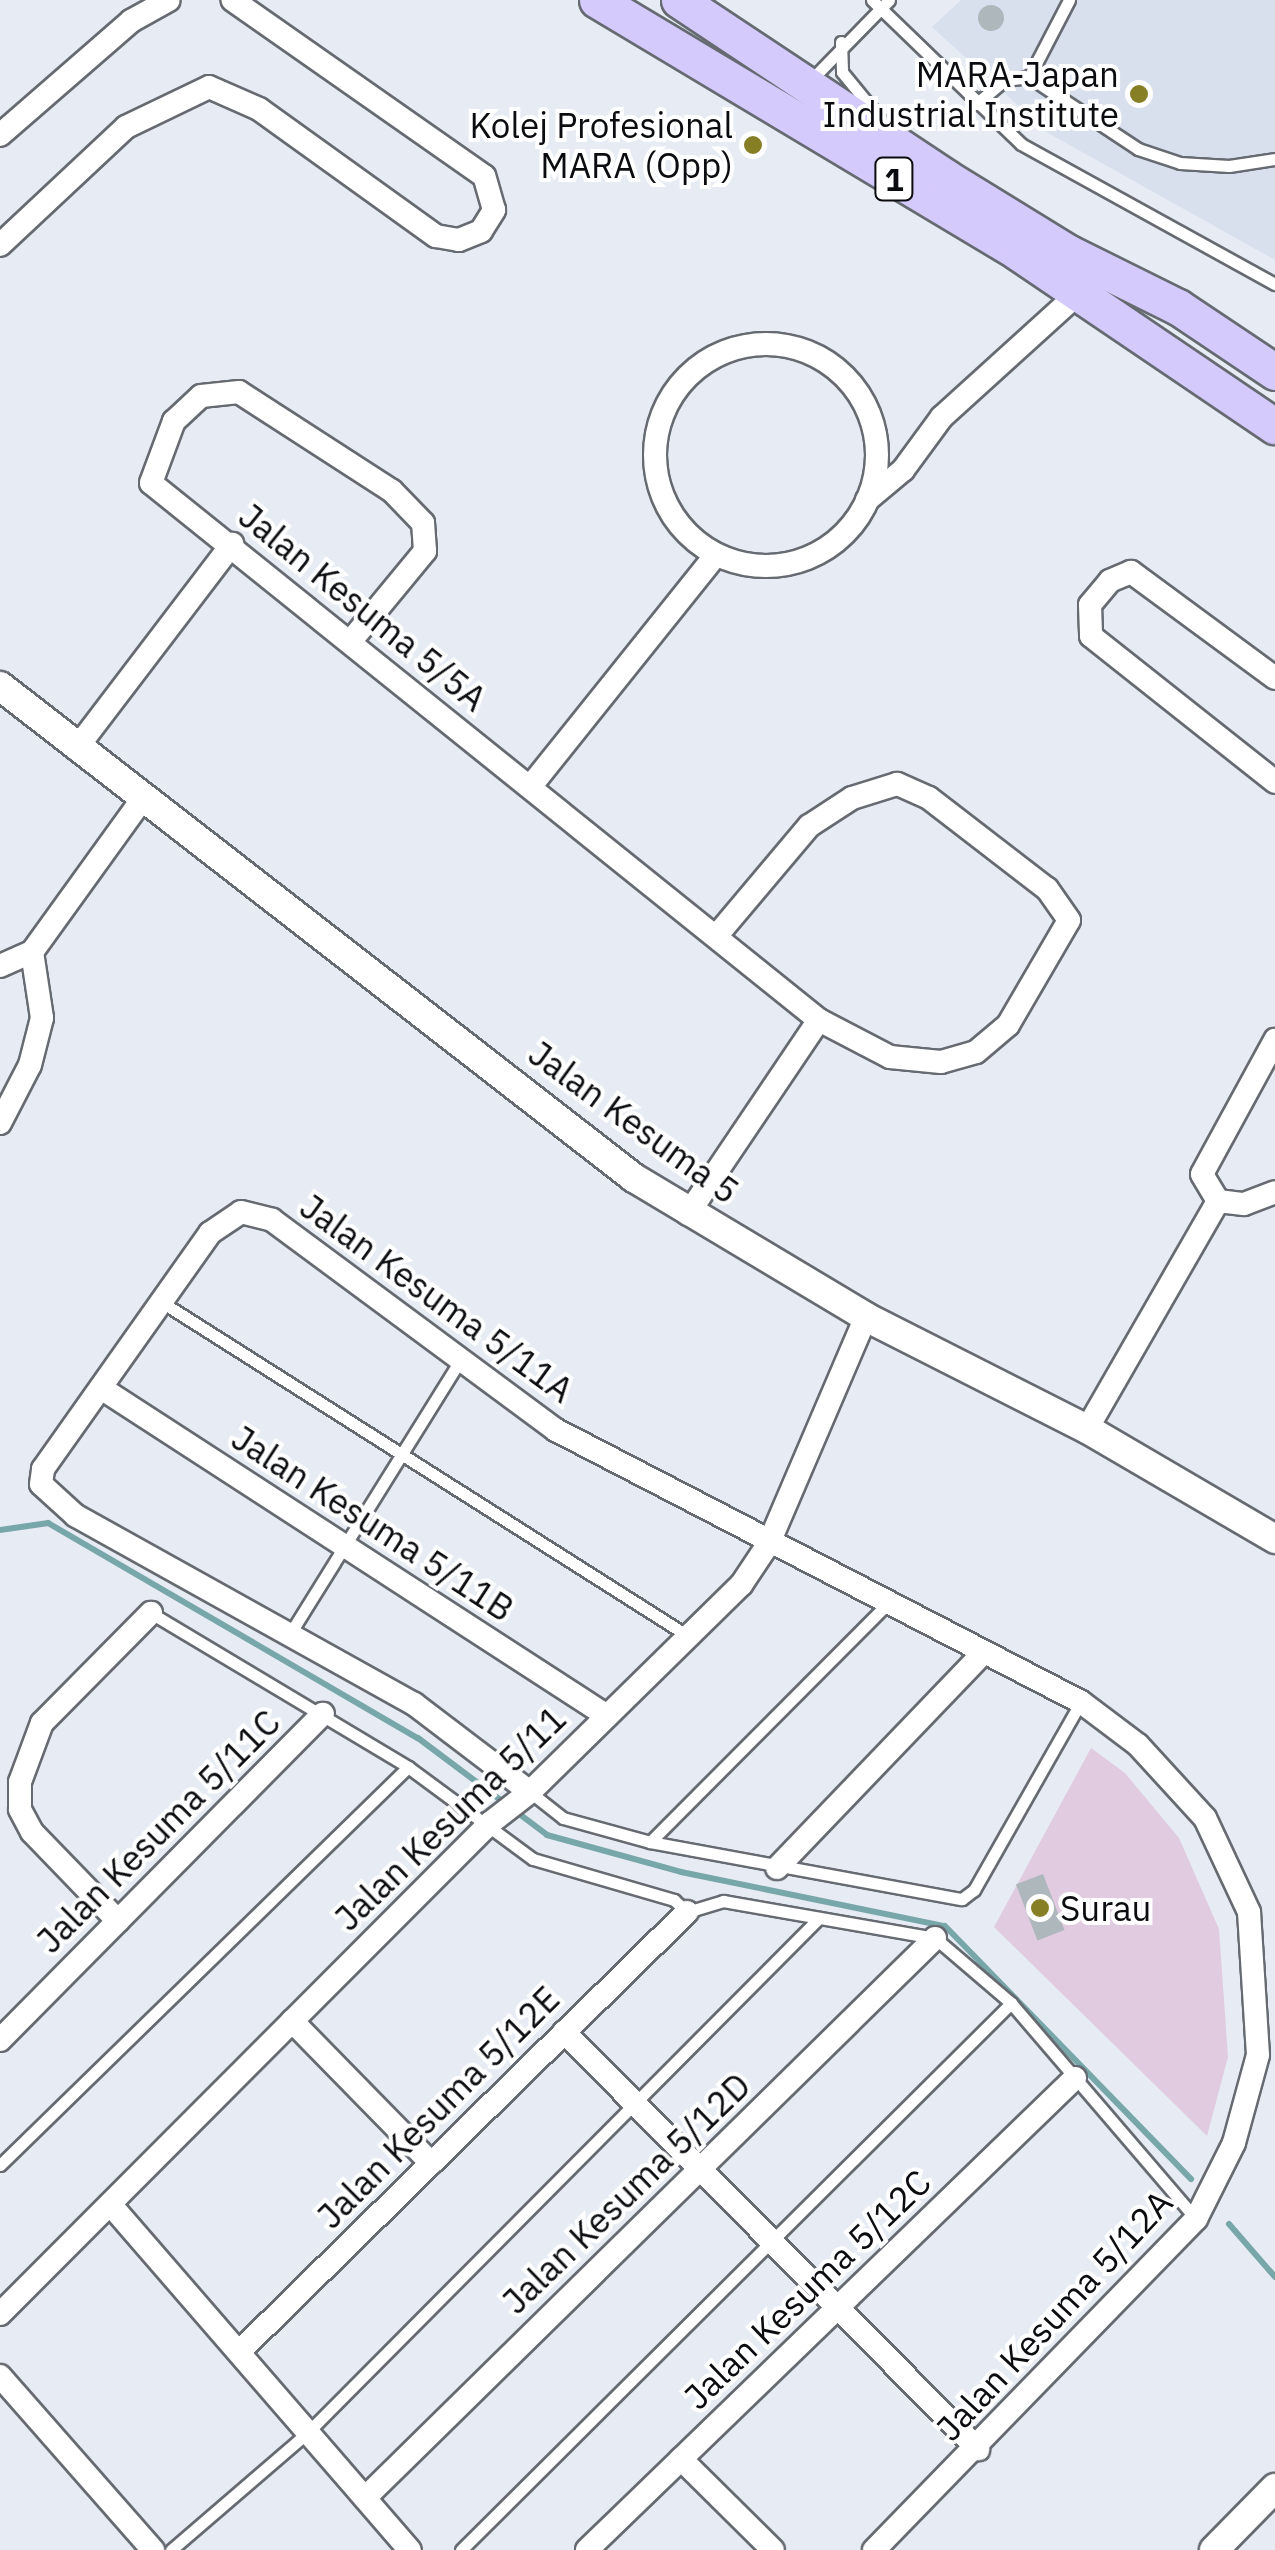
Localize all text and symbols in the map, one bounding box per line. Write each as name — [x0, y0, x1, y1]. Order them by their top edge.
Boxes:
place label: MARA-Japan Industrial Institute — [823, 53, 1119, 135]
marker: MARA-Japan Industrial Institute — [1128, 83, 1150, 105]
place label: Kolej Profesional MARA (Opp) — [470, 104, 733, 186]
marker: Kolej Profesional MARA (Opp) — [742, 134, 764, 156]
road number: 1 — [874, 152, 914, 206]
street label: Jalan Kesuma 5/5A — [231, 494, 495, 720]
street label: Jalan Kesuma 5 — [521, 1032, 747, 1212]
street label: Jalan Kesuma 5/11A — [293, 1185, 581, 1411]
street label: Jalan Kesuma 5/11B — [224, 1416, 522, 1630]
street label: Jalan Kesuma 5/11 — [326, 1697, 574, 1939]
street label: Jalan Kesuma 5/11C — [28, 1701, 288, 1961]
place label: Surau — [1060, 1887, 1151, 1929]
marker: Surau — [1029, 1897, 1051, 1919]
street label: Jalan Kesuma 5/12E — [308, 1977, 568, 2237]
street label: Jalan Kesuma 5/12D — [494, 2064, 758, 2322]
street label: Jalan Kesuma 5/12C — [675, 2161, 939, 2417]
street label: Jalan Kesuma 5/12A — [927, 2181, 1181, 2449]

